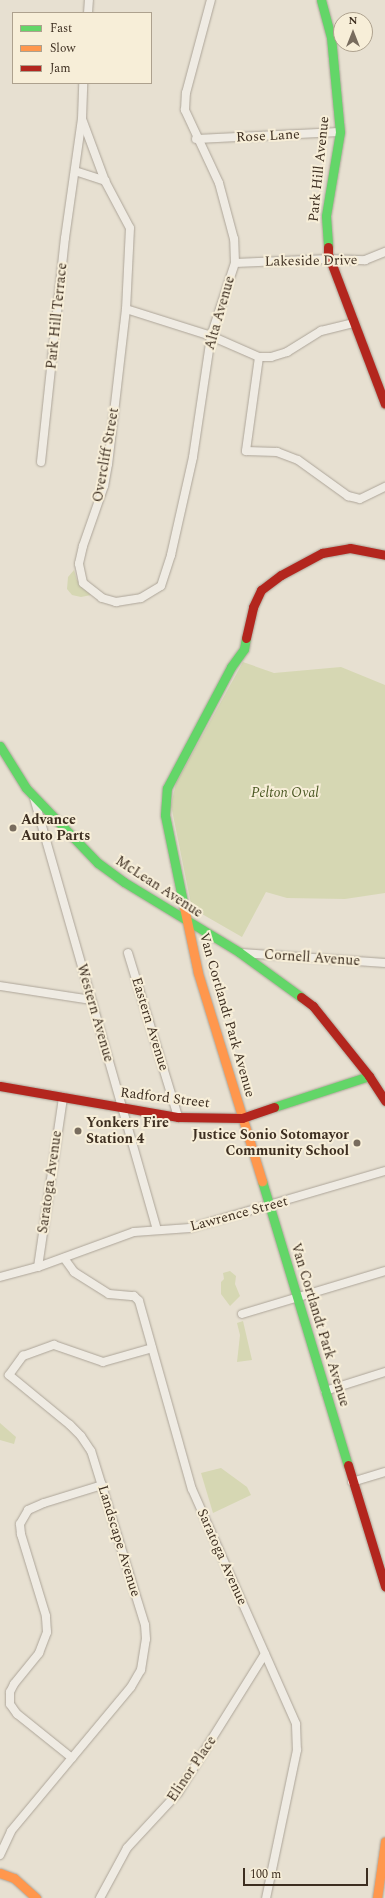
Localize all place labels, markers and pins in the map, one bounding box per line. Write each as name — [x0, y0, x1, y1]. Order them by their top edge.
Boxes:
place label: Advance Auto Parts — [21, 812, 90, 844]
marker: Advance Auto Parts — [8, 823, 18, 833]
place label: Yonkers Fire Station 4 — [86, 1115, 169, 1148]
marker: Yonkers Fire Station 4 — [73, 1126, 83, 1136]
place label: Justice Sonio Sotomayor Community School — [192, 1127, 349, 1160]
marker: Justice Sonio Sotomayor Community School — [352, 1138, 362, 1148]

